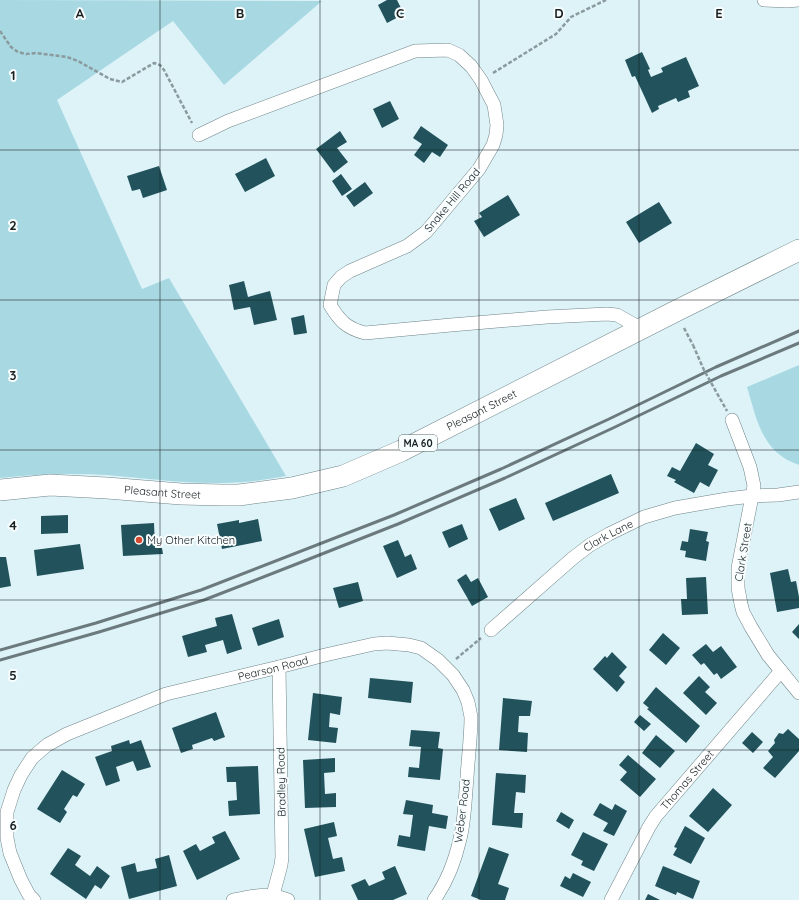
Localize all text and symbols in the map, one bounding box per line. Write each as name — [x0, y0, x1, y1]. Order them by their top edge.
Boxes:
text: A — [76, 5, 85, 21]
text: B — [236, 5, 244, 21]
text: C — [396, 5, 404, 21]
text: D — [554, 5, 564, 21]
text: E — [715, 5, 723, 21]
text: 1 — [10, 67, 16, 83]
street label: Snake Hill Road — [421, 165, 483, 235]
text: 2 — [9, 217, 17, 233]
text: 3 — [10, 367, 17, 383]
street label: Pleasant Street — [444, 386, 519, 434]
road number: MA 60 — [399, 435, 437, 451]
street label: Pleasant Street — [124, 482, 201, 501]
street label: Clark Lane — [580, 516, 635, 555]
text: 4 — [9, 517, 17, 533]
street label: Clark Street — [731, 521, 755, 583]
place label: My Other Kitchen — [147, 533, 235, 547]
marker: My Other Kitchen — [134, 535, 144, 545]
street label: Pearson Road — [236, 653, 310, 684]
text: 5 — [9, 667, 17, 683]
street label: Bradley Road — [273, 747, 289, 817]
street label: Thomas Street — [657, 747, 717, 813]
street label: Weber Road — [451, 778, 473, 844]
text: 6 — [9, 817, 17, 833]

